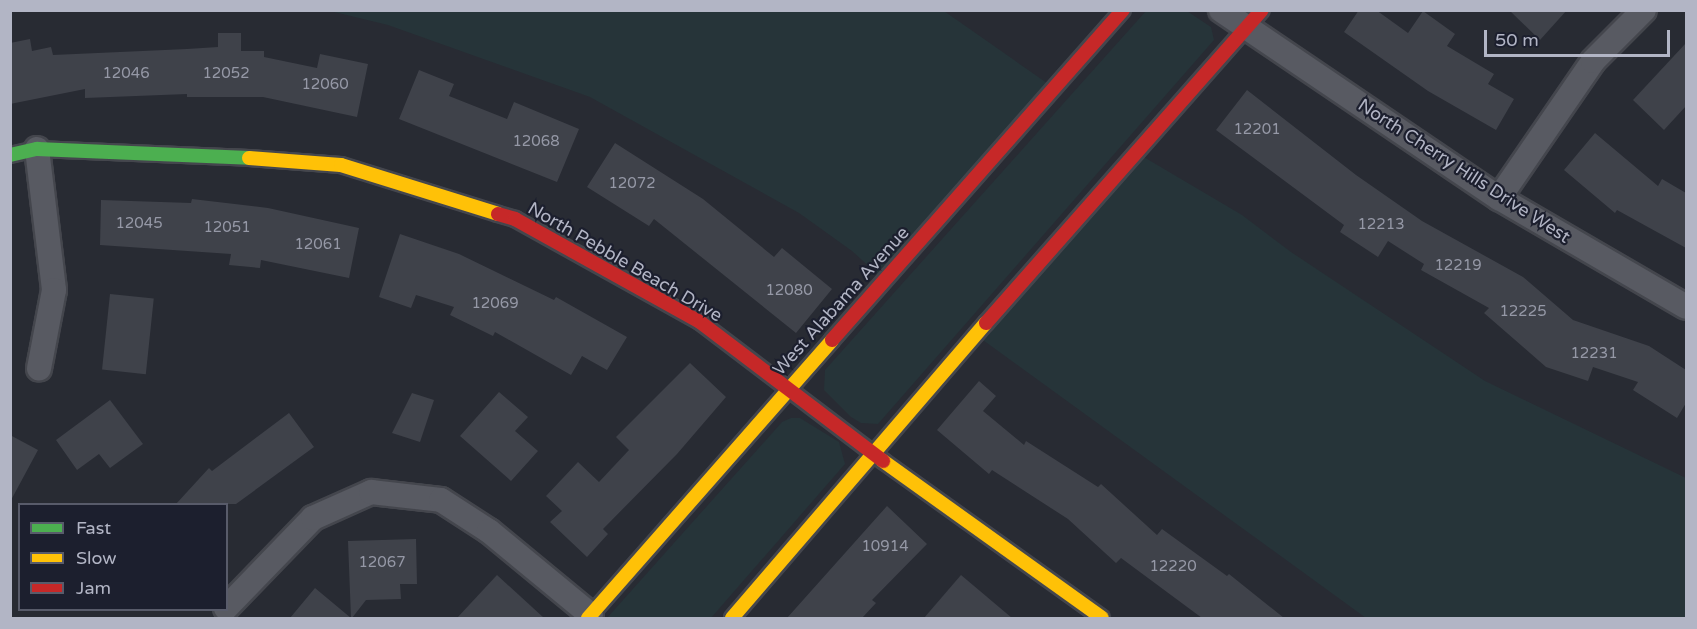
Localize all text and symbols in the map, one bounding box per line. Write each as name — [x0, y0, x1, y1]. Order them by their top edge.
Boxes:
scale bar — [1487, 18, 1673, 56]
text: 50 m — [1495, 29, 1539, 51]
house number: 12046 — [102, 65, 150, 83]
house number: 12052 — [202, 65, 250, 83]
house number: 12060 — [301, 76, 349, 94]
street label: North Cherry Hills Drive West — [1354, 94, 1574, 248]
house number: 12201 — [1233, 121, 1281, 139]
house number: 12068 — [512, 133, 560, 151]
house number: 12072 — [608, 175, 656, 193]
street label: North Pebble Beach Drive — [524, 197, 726, 327]
house number: 12045 — [115, 215, 163, 233]
house number: 12213 — [1357, 216, 1405, 234]
house number: 12051 — [203, 219, 251, 237]
street label: West Alabama Avenue — [768, 222, 914, 380]
house number: 12061 — [294, 236, 342, 254]
house number: 12219 — [1434, 257, 1482, 275]
house number: 12080 — [765, 282, 813, 300]
house number: 12069 — [471, 295, 519, 313]
house number: 12225 — [1499, 303, 1547, 321]
house number: 12231 — [1570, 345, 1618, 363]
legend — [18, 503, 228, 611]
text: Fast — [76, 517, 111, 539]
house number: 10914 — [861, 538, 909, 556]
text: Slow — [76, 547, 117, 569]
house number: 12067 — [358, 554, 406, 572]
house number: 12220 — [1149, 558, 1197, 576]
text: Jam — [76, 577, 111, 599]

